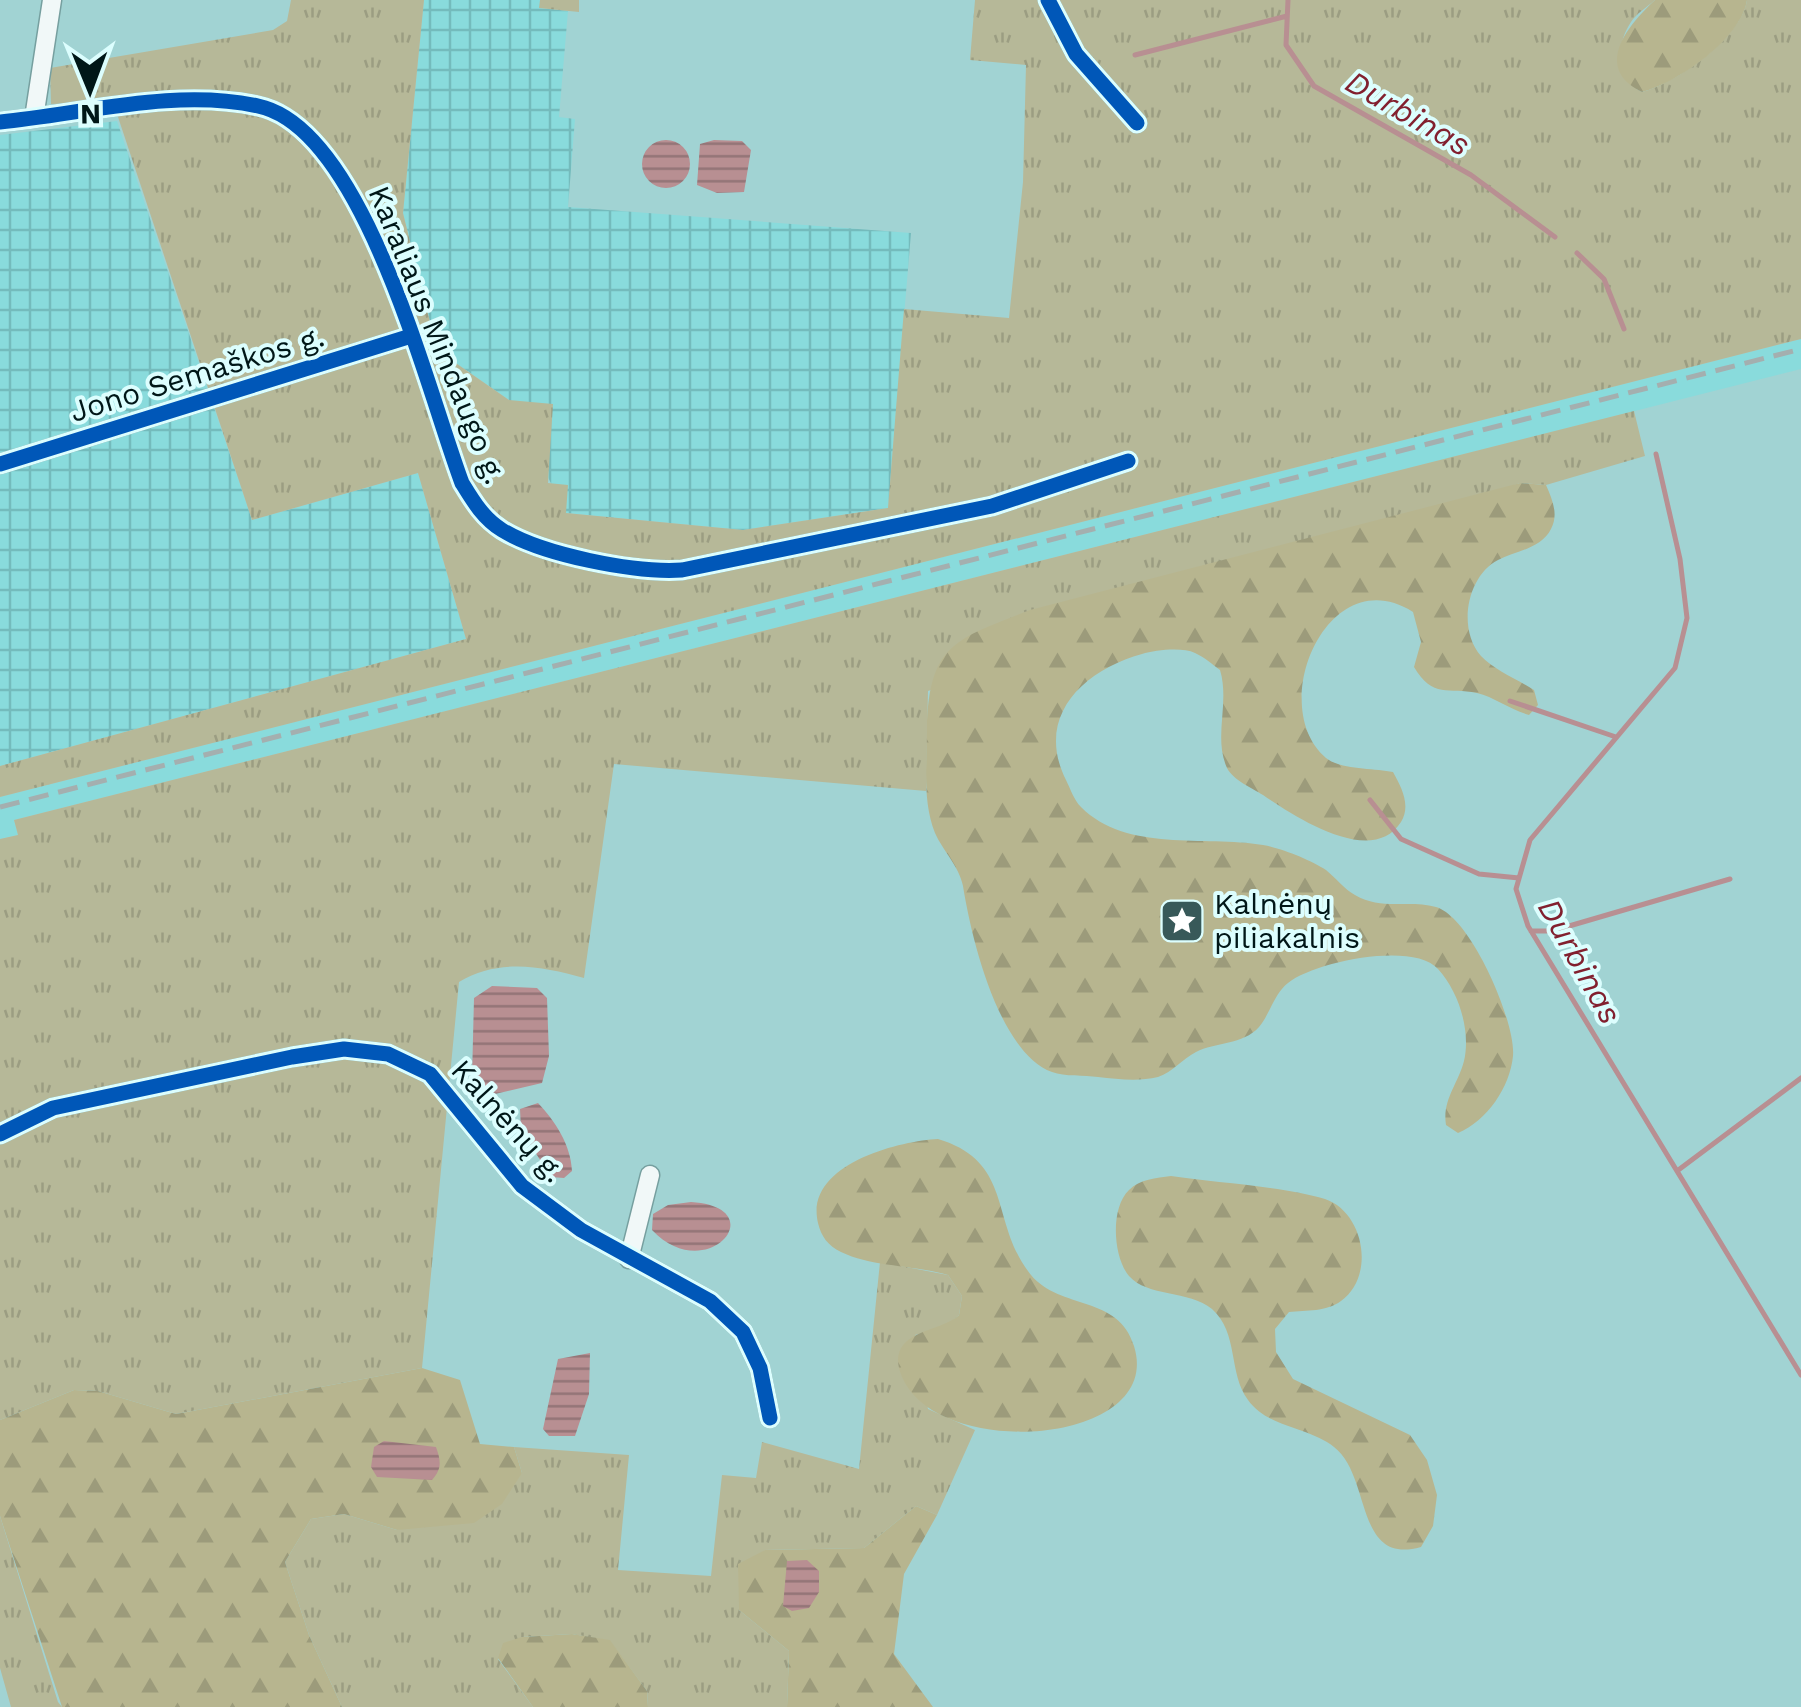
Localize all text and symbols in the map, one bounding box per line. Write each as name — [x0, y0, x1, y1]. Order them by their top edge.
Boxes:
north arrow — [40, 40, 140, 140]
water label: Durbinas — [1339, 62, 1477, 164]
text: N — [80, 98, 101, 131]
street label: Karaliaus Mindaugo g. — [362, 181, 513, 489]
street label: Jono Semaškos g. — [66, 318, 328, 429]
place label: Kalnėnų piliakalnis — [1214, 886, 1360, 955]
water label: Durbinas — [1530, 892, 1630, 1030]
place icon: Kalnėnų piliakalnis — [1159, 898, 1205, 944]
street label: Kalnėnų g. — [444, 1052, 572, 1189]

